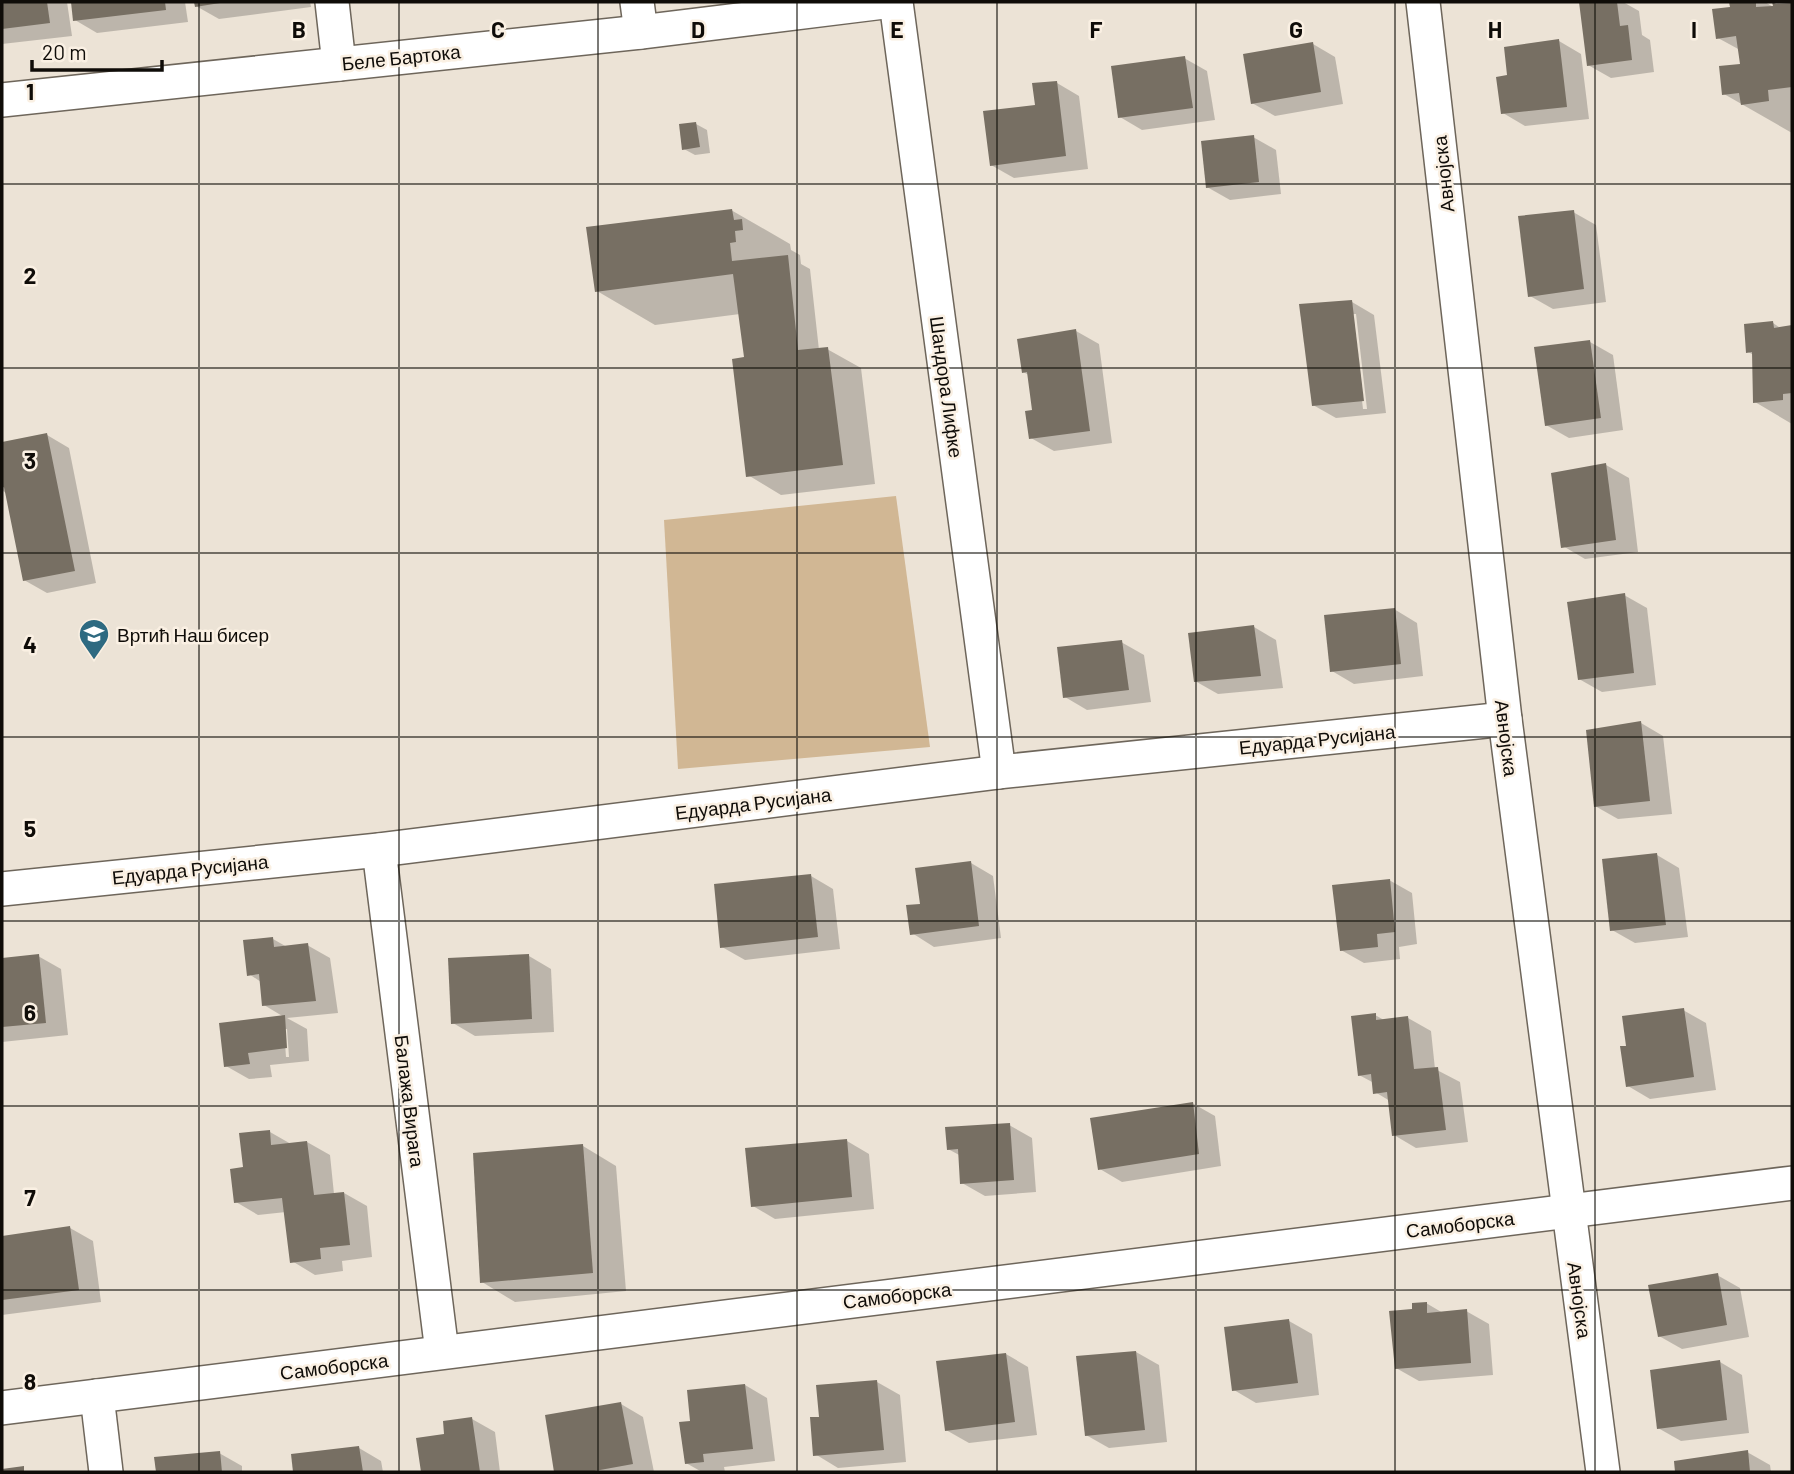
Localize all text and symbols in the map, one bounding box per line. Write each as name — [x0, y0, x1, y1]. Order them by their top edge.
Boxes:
text: B — [292, 15, 306, 43]
text: C — [491, 15, 505, 43]
text: D — [691, 15, 705, 43]
text: E — [890, 15, 904, 43]
text: F — [1090, 15, 1103, 43]
text: G — [1289, 15, 1303, 43]
text: H — [1488, 15, 1502, 43]
text: I — [1691, 15, 1697, 43]
scale bar — [32, 28, 161, 72]
text: 20 m — [42, 39, 87, 64]
street label: Беле Бартока — [340, 39, 462, 75]
text: 1 — [26, 77, 34, 105]
street label: Авнојска — [1428, 134, 1458, 213]
text: 2 — [24, 261, 36, 289]
street label: Шандора Лифке — [926, 315, 968, 459]
text: 3 — [24, 446, 36, 474]
school or university icon: Вртић Наш бисер — [77, 617, 111, 661]
place label: Вртић Наш бисер — [117, 623, 269, 646]
text: 4 — [23, 630, 37, 658]
street label: Авнојска — [1491, 698, 1523, 778]
street label: Едуарда Русијана — [1238, 719, 1397, 759]
street label: Едуарда Русијана — [674, 782, 833, 824]
text: 5 — [24, 814, 36, 842]
street label: Едуарда Русијана — [111, 849, 270, 889]
text: 6 — [24, 998, 36, 1026]
street label: Балажа Вирага — [390, 1033, 430, 1169]
text: 7 — [24, 1183, 36, 1211]
street label: Самоборска — [1405, 1206, 1516, 1242]
street label: Авнојска — [1563, 1260, 1597, 1340]
street label: Самоборска — [842, 1277, 953, 1313]
street label: Самоборска — [279, 1348, 390, 1384]
text: 8 — [24, 1367, 36, 1395]

